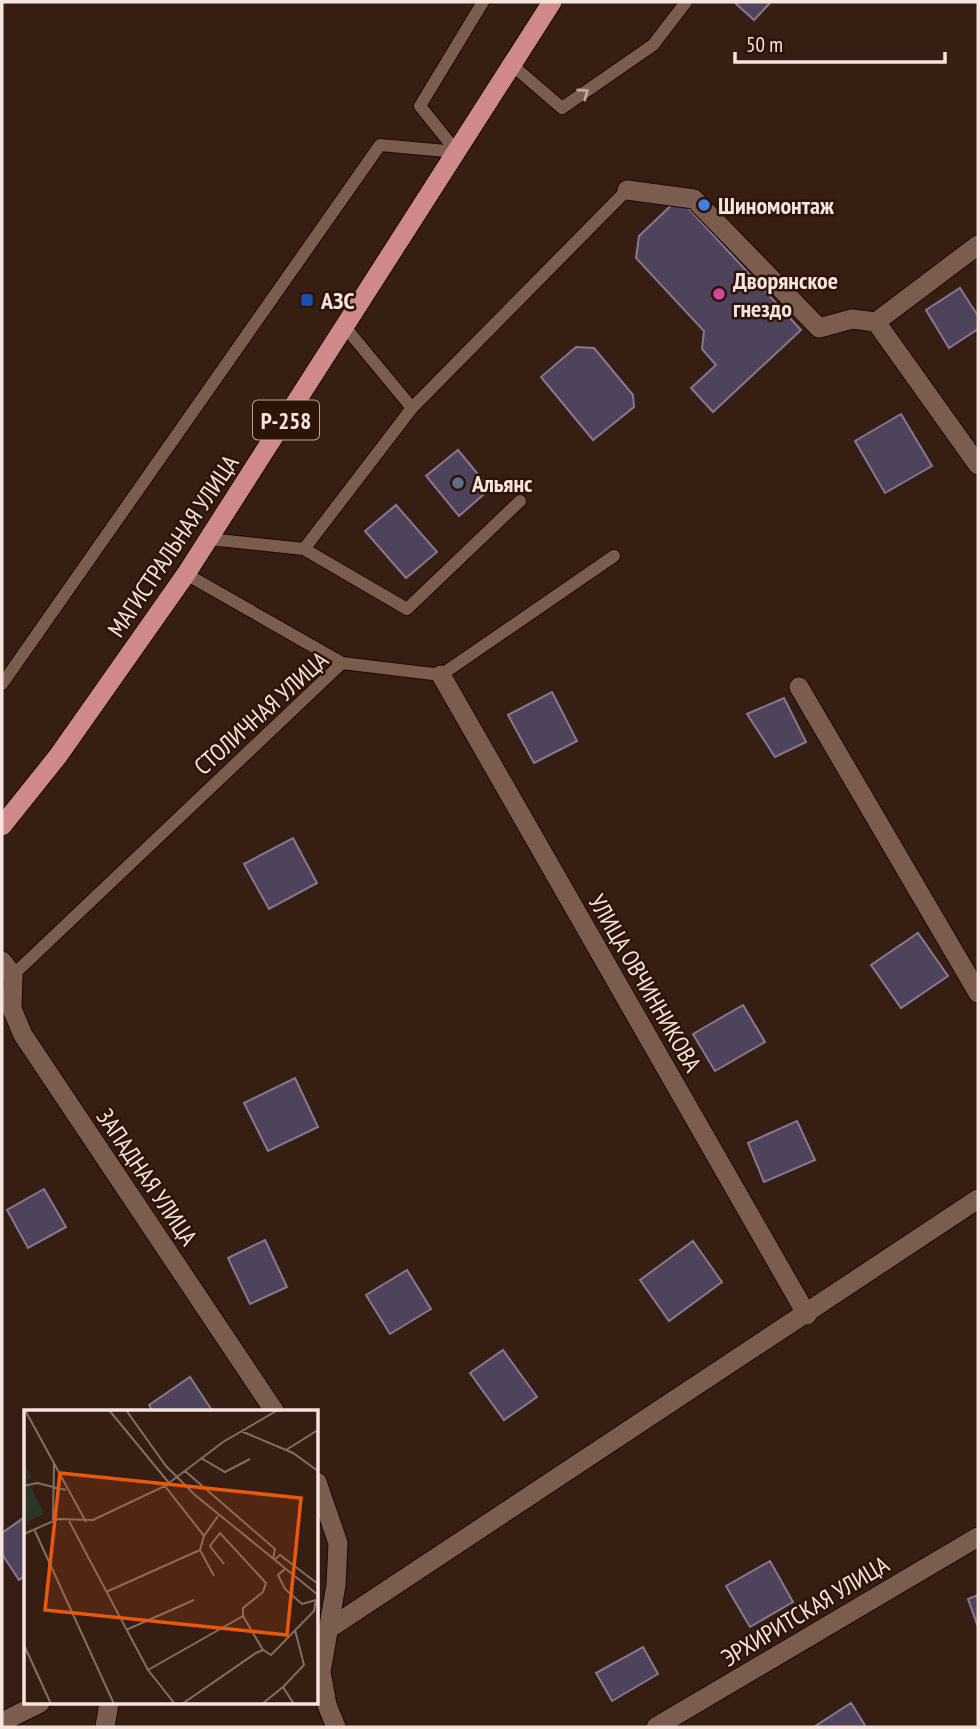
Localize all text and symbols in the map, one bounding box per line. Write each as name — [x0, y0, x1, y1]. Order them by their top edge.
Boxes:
scale bar — [735, 21, 945, 65]
text: 50 m — [746, 31, 783, 58]
one-way arrow — [576, 89, 589, 101]
place label: Шиномонтаж — [718, 190, 835, 221]
marker: Шиномонтаж — [696, 197, 712, 213]
place label: Дворянское гнездо — [733, 265, 838, 324]
place label: АЗС — [320, 285, 354, 316]
marker: Дворянское гнездо — [711, 286, 727, 302]
marker: АЗС — [299, 292, 315, 308]
road number: Р-258 — [253, 400, 319, 440]
street label: МАГИСТРАЛЬНАЯ УЛИЦА — [101, 449, 246, 643]
place label: Альянс — [471, 468, 533, 499]
marker: Альянс — [450, 475, 466, 491]
street label: СТОЛИЧНАЯ УЛИЦА — [187, 644, 335, 781]
street label: УЛИЦА ОВЧИННИКОВА — [582, 889, 709, 1078]
street label: ЗАПАДНАЯ УЛИЦА — [90, 1103, 205, 1252]
inset map — [24, 1410, 318, 1704]
street label: ЭРХИРИТСКАЯ УЛИЦА — [716, 1548, 895, 1673]

